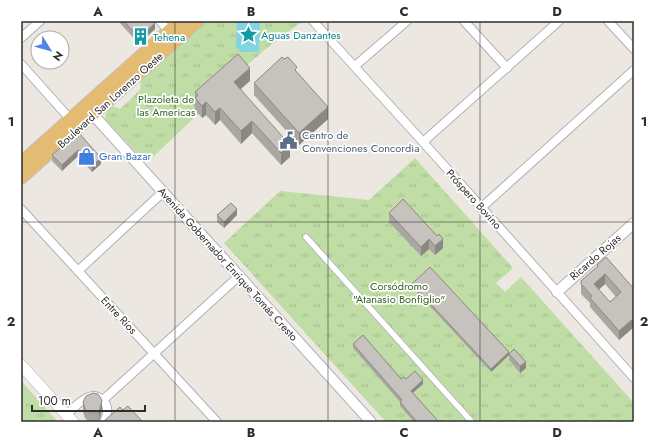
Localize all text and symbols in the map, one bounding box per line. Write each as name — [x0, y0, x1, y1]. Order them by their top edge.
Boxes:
text: A — [92, 2, 103, 21]
text: B — [247, 2, 256, 21]
text: C — [399, 2, 409, 21]
text: D — [552, 2, 562, 21]
place icon: Aguas Danzantes — [238, 25, 258, 45]
building icon: Tehena — [130, 27, 150, 47]
place label: Aguas Danzantes — [261, 27, 341, 43]
place label: Tehena — [153, 29, 185, 45]
north arrow — [30, 30, 70, 70]
text: N — [49, 48, 67, 64]
street label: Boulevard San Lorenzo Oeste — [54, 48, 167, 152]
park label: Plazoleta de las Americas — [137, 91, 196, 120]
text: 1 — [8, 112, 14, 131]
text: 1 — [641, 112, 647, 131]
place label: Centro de Convenciones Concordia — [302, 127, 419, 156]
public building icon: Centro de Convenciones Concordia — [279, 131, 299, 151]
shop icon: Gran Bazar — [76, 146, 96, 166]
place label: Gran Bazar — [99, 148, 151, 164]
street label: Próspero Bovino — [443, 165, 505, 233]
street label: Avenida Gobernador Enrique Tomás Cresto — [154, 184, 302, 344]
street label: Ricardo Rojas — [566, 230, 625, 284]
park label: Corsódromo "Atanasio Bonfiglio" — [353, 278, 445, 307]
street label: Entre Ríos — [97, 293, 141, 338]
text: 2 — [7, 312, 15, 331]
text: 2 — [640, 312, 648, 331]
scale bar — [32, 387, 145, 413]
text: 100 m — [38, 392, 71, 410]
text: A — [92, 423, 103, 442]
text: B — [247, 423, 256, 442]
text: C — [399, 423, 409, 442]
text: D — [552, 423, 562, 442]

